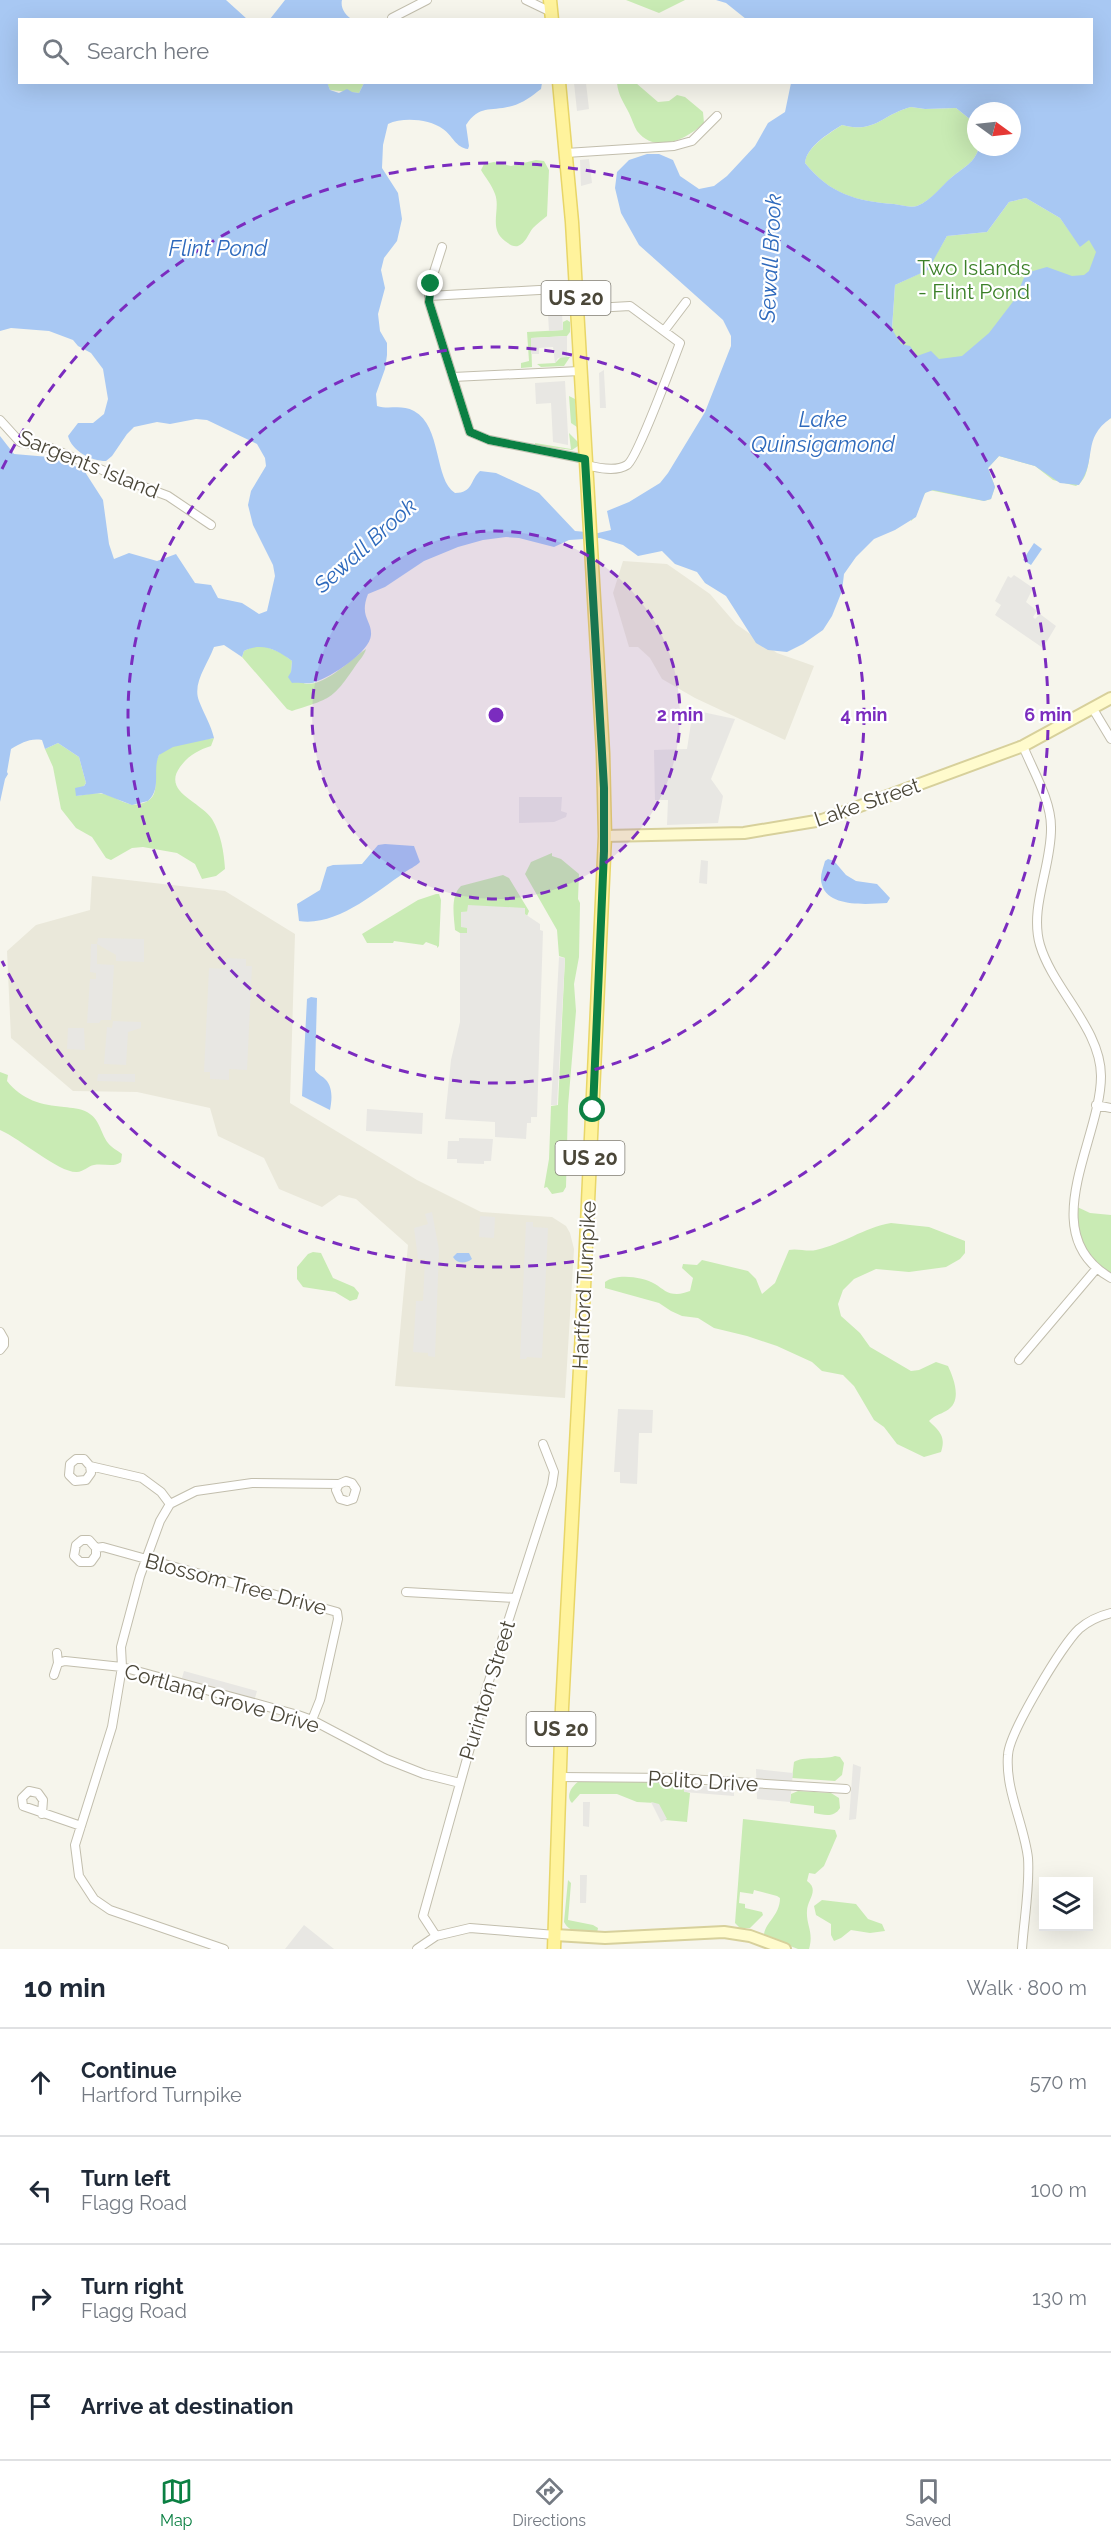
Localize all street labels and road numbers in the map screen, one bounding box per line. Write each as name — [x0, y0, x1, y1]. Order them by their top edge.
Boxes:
road number: US 20 — [542, 281, 610, 315]
street label: Sargents Island — [15, 425, 163, 503]
street label: Lake Street — [811, 772, 923, 832]
road number: US 20 — [556, 1141, 624, 1175]
street label: Hartford Turnpike — [567, 1200, 601, 1370]
street label: Blossom Tree Drive — [142, 1548, 330, 1620]
street label: Purinton Street — [454, 1617, 520, 1763]
street label: Cortland Grove Drive — [122, 1658, 322, 1738]
road number: US 20 — [526, 1712, 596, 1746]
street label: Polito Drive — [647, 1766, 759, 1796]

